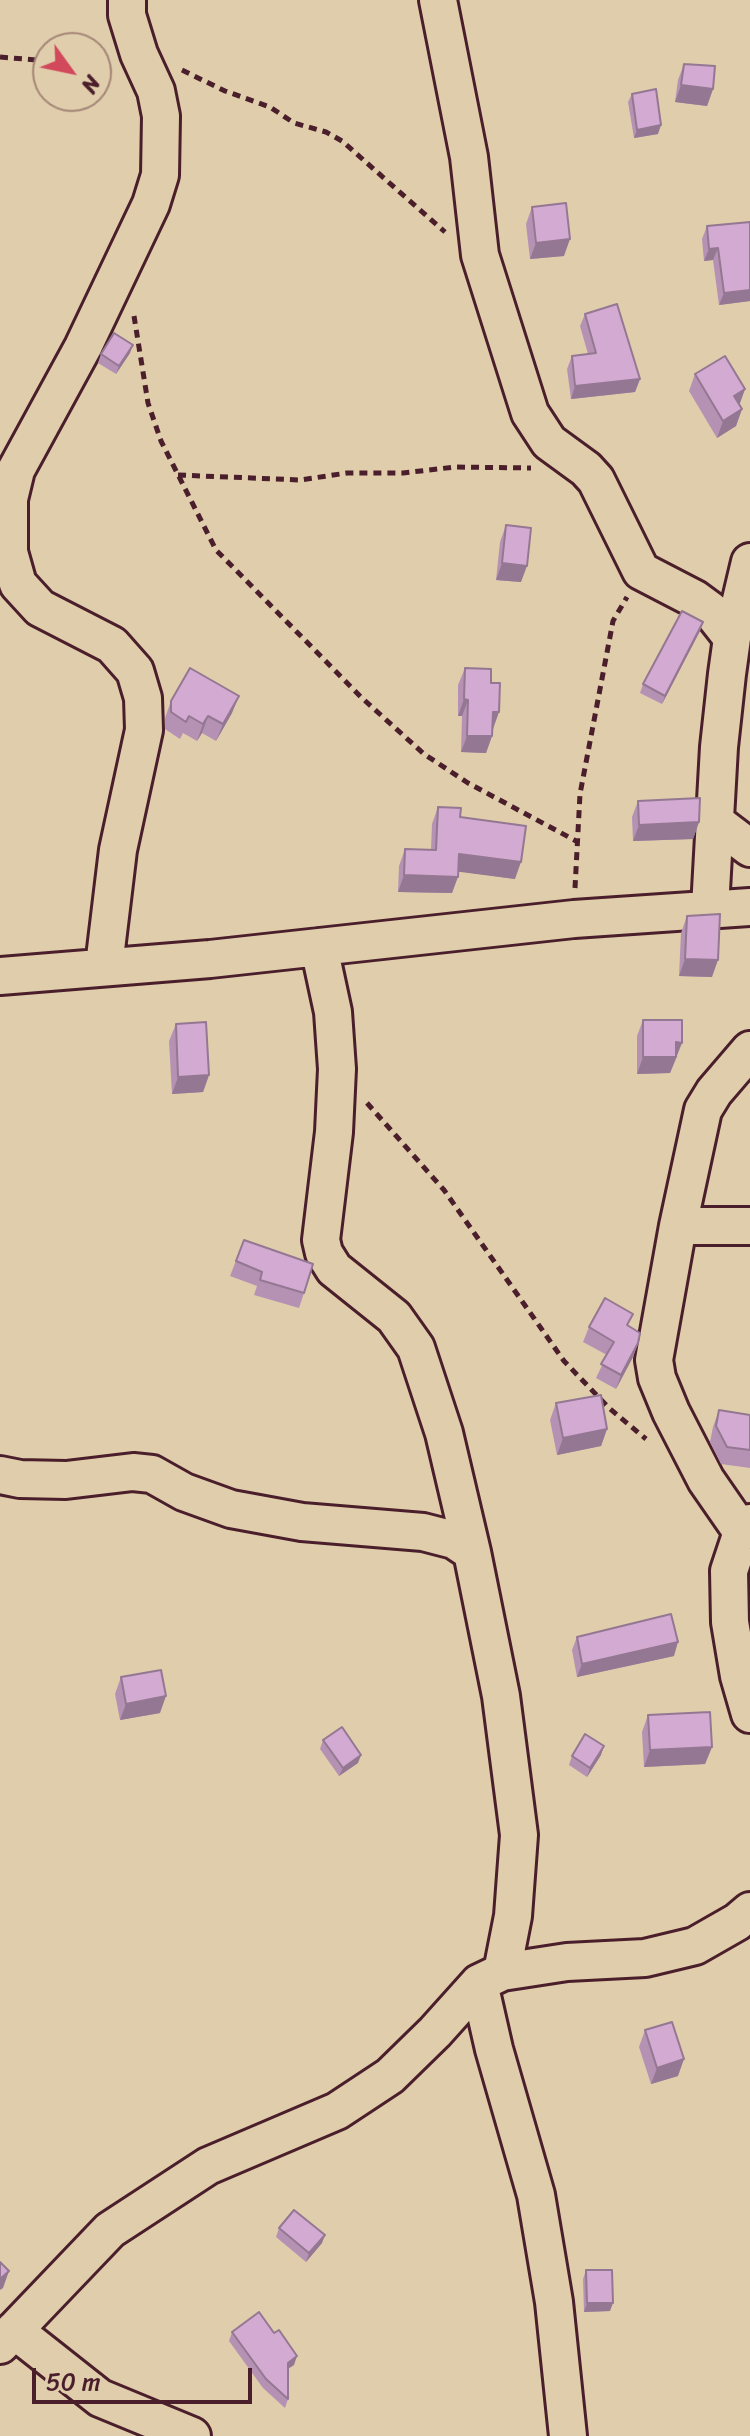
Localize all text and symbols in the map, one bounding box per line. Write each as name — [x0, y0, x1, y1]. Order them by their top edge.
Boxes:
north arrow — [32, 32, 112, 112]
text: N — [70, 67, 111, 101]
scale bar — [36, 2352, 256, 2402]
text: 50 m — [46, 2361, 101, 2403]

